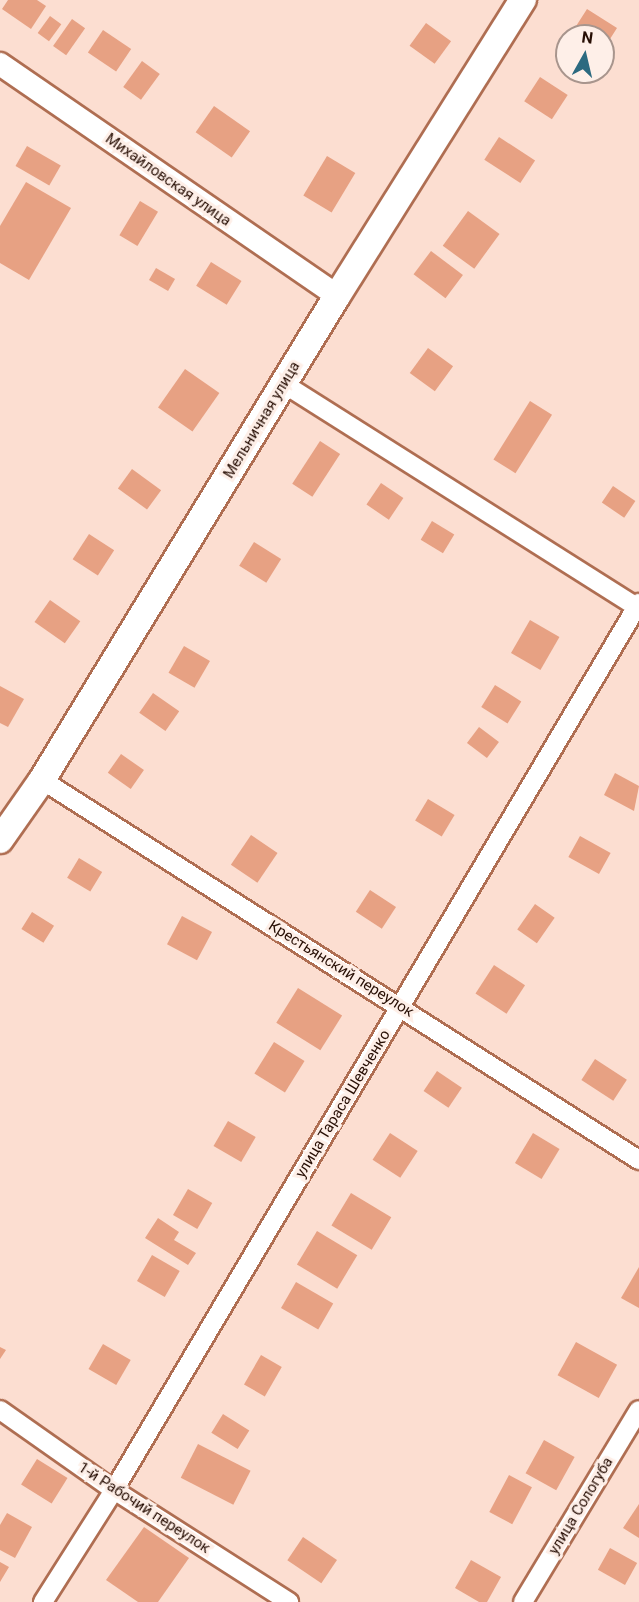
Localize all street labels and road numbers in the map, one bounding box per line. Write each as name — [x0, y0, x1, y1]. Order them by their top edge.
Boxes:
street label: Михайловская улица — [102, 130, 234, 230]
street label: Мельничная улица — [220, 358, 304, 482]
street label: Крестьянский переулок — [265, 917, 417, 1021]
street label: улица Тараса Шевченко — [292, 1027, 394, 1181]
street label: улица Сологуба — [545, 1454, 617, 1558]
street label: 1-й Рабочий переулок — [75, 1459, 213, 1557]

